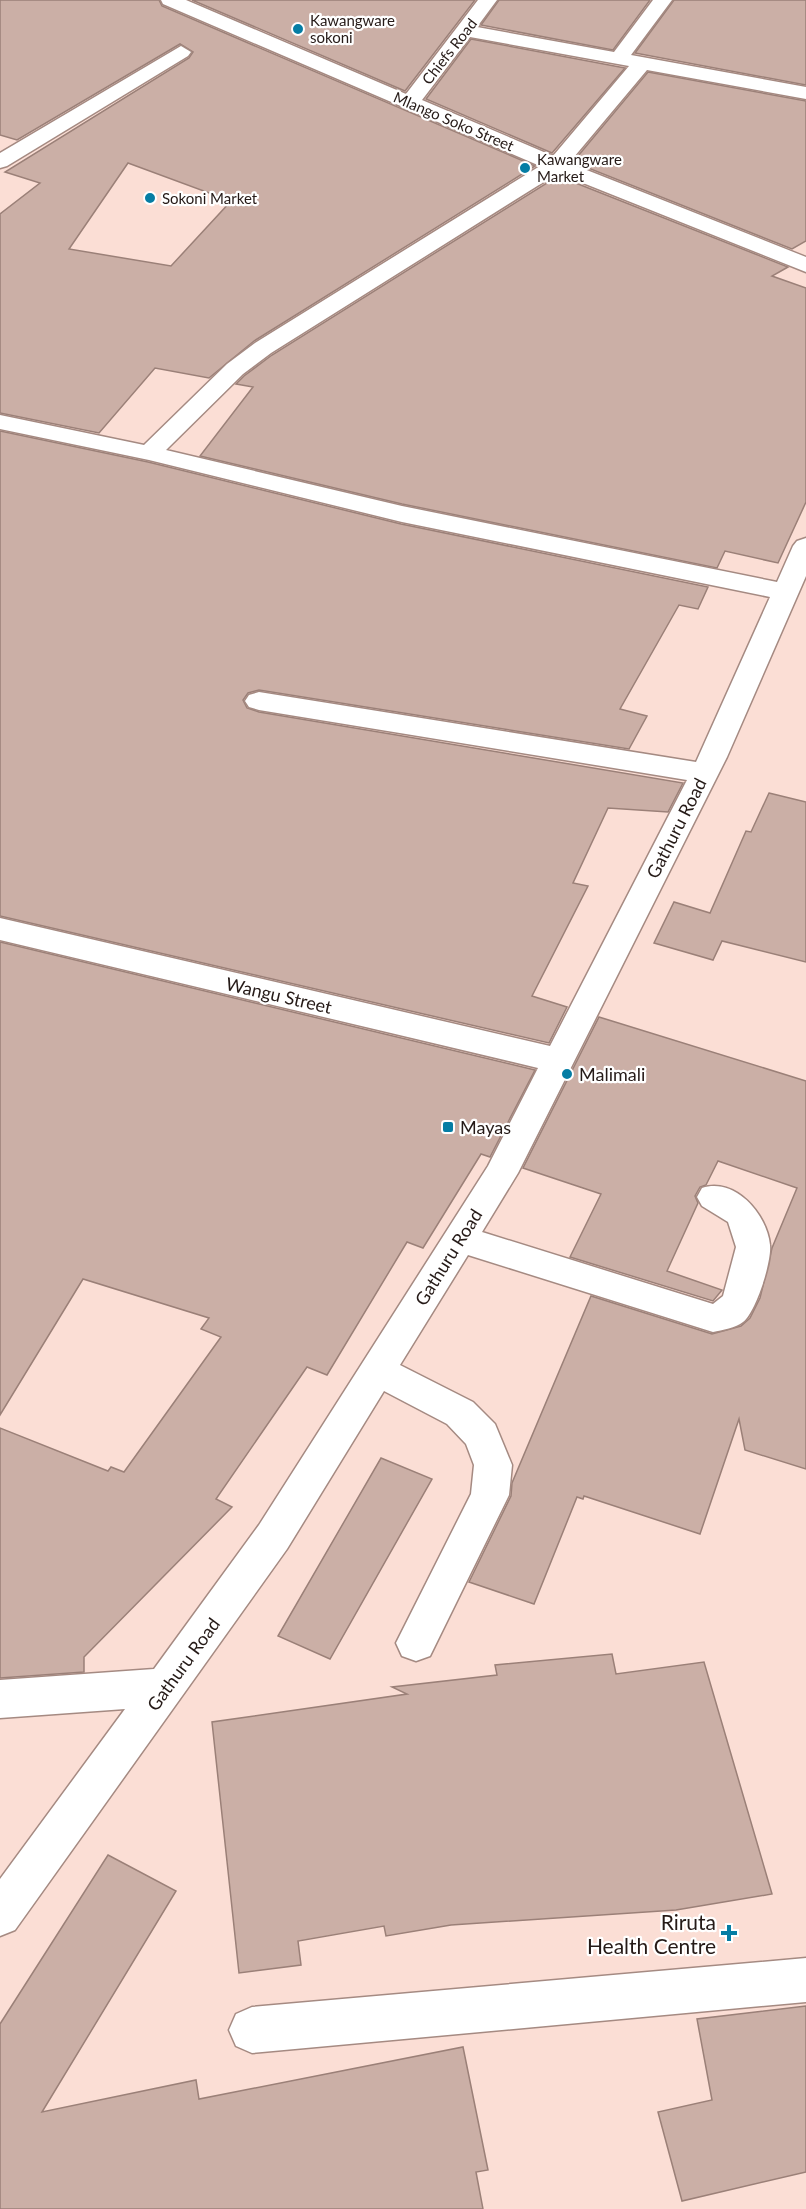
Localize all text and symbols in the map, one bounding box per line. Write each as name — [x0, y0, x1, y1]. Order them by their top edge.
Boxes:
place label: Kawangware sokoni — [310, 11, 395, 46]
street label: Chiefs Road — [418, 14, 480, 88]
marker: Kawangware sokoni — [291, 22, 305, 36]
street label: Mlango Soko Street — [391, 88, 517, 155]
place label: Kawangware Market — [537, 150, 622, 185]
marker: Kawangware Market — [518, 161, 532, 175]
place label: Sokoni Market — [162, 189, 258, 207]
marker: Sokoni Market — [143, 191, 157, 205]
street label: Gathuru Road — [641, 774, 711, 882]
street label: Wangu Street — [224, 972, 335, 1018]
place label: Malimali — [579, 1063, 645, 1085]
marker: Malimali — [560, 1067, 574, 1081]
place label: Mayas — [460, 1116, 511, 1138]
marker: Mayas — [441, 1120, 455, 1134]
street label: Gathuru Road — [410, 1205, 486, 1309]
street label: Gathuru Road — [142, 1613, 224, 1715]
place label: Riruta Health Centre — [587, 1909, 716, 1958]
marker: Riruta Health Centre — [720, 1924, 738, 1942]

